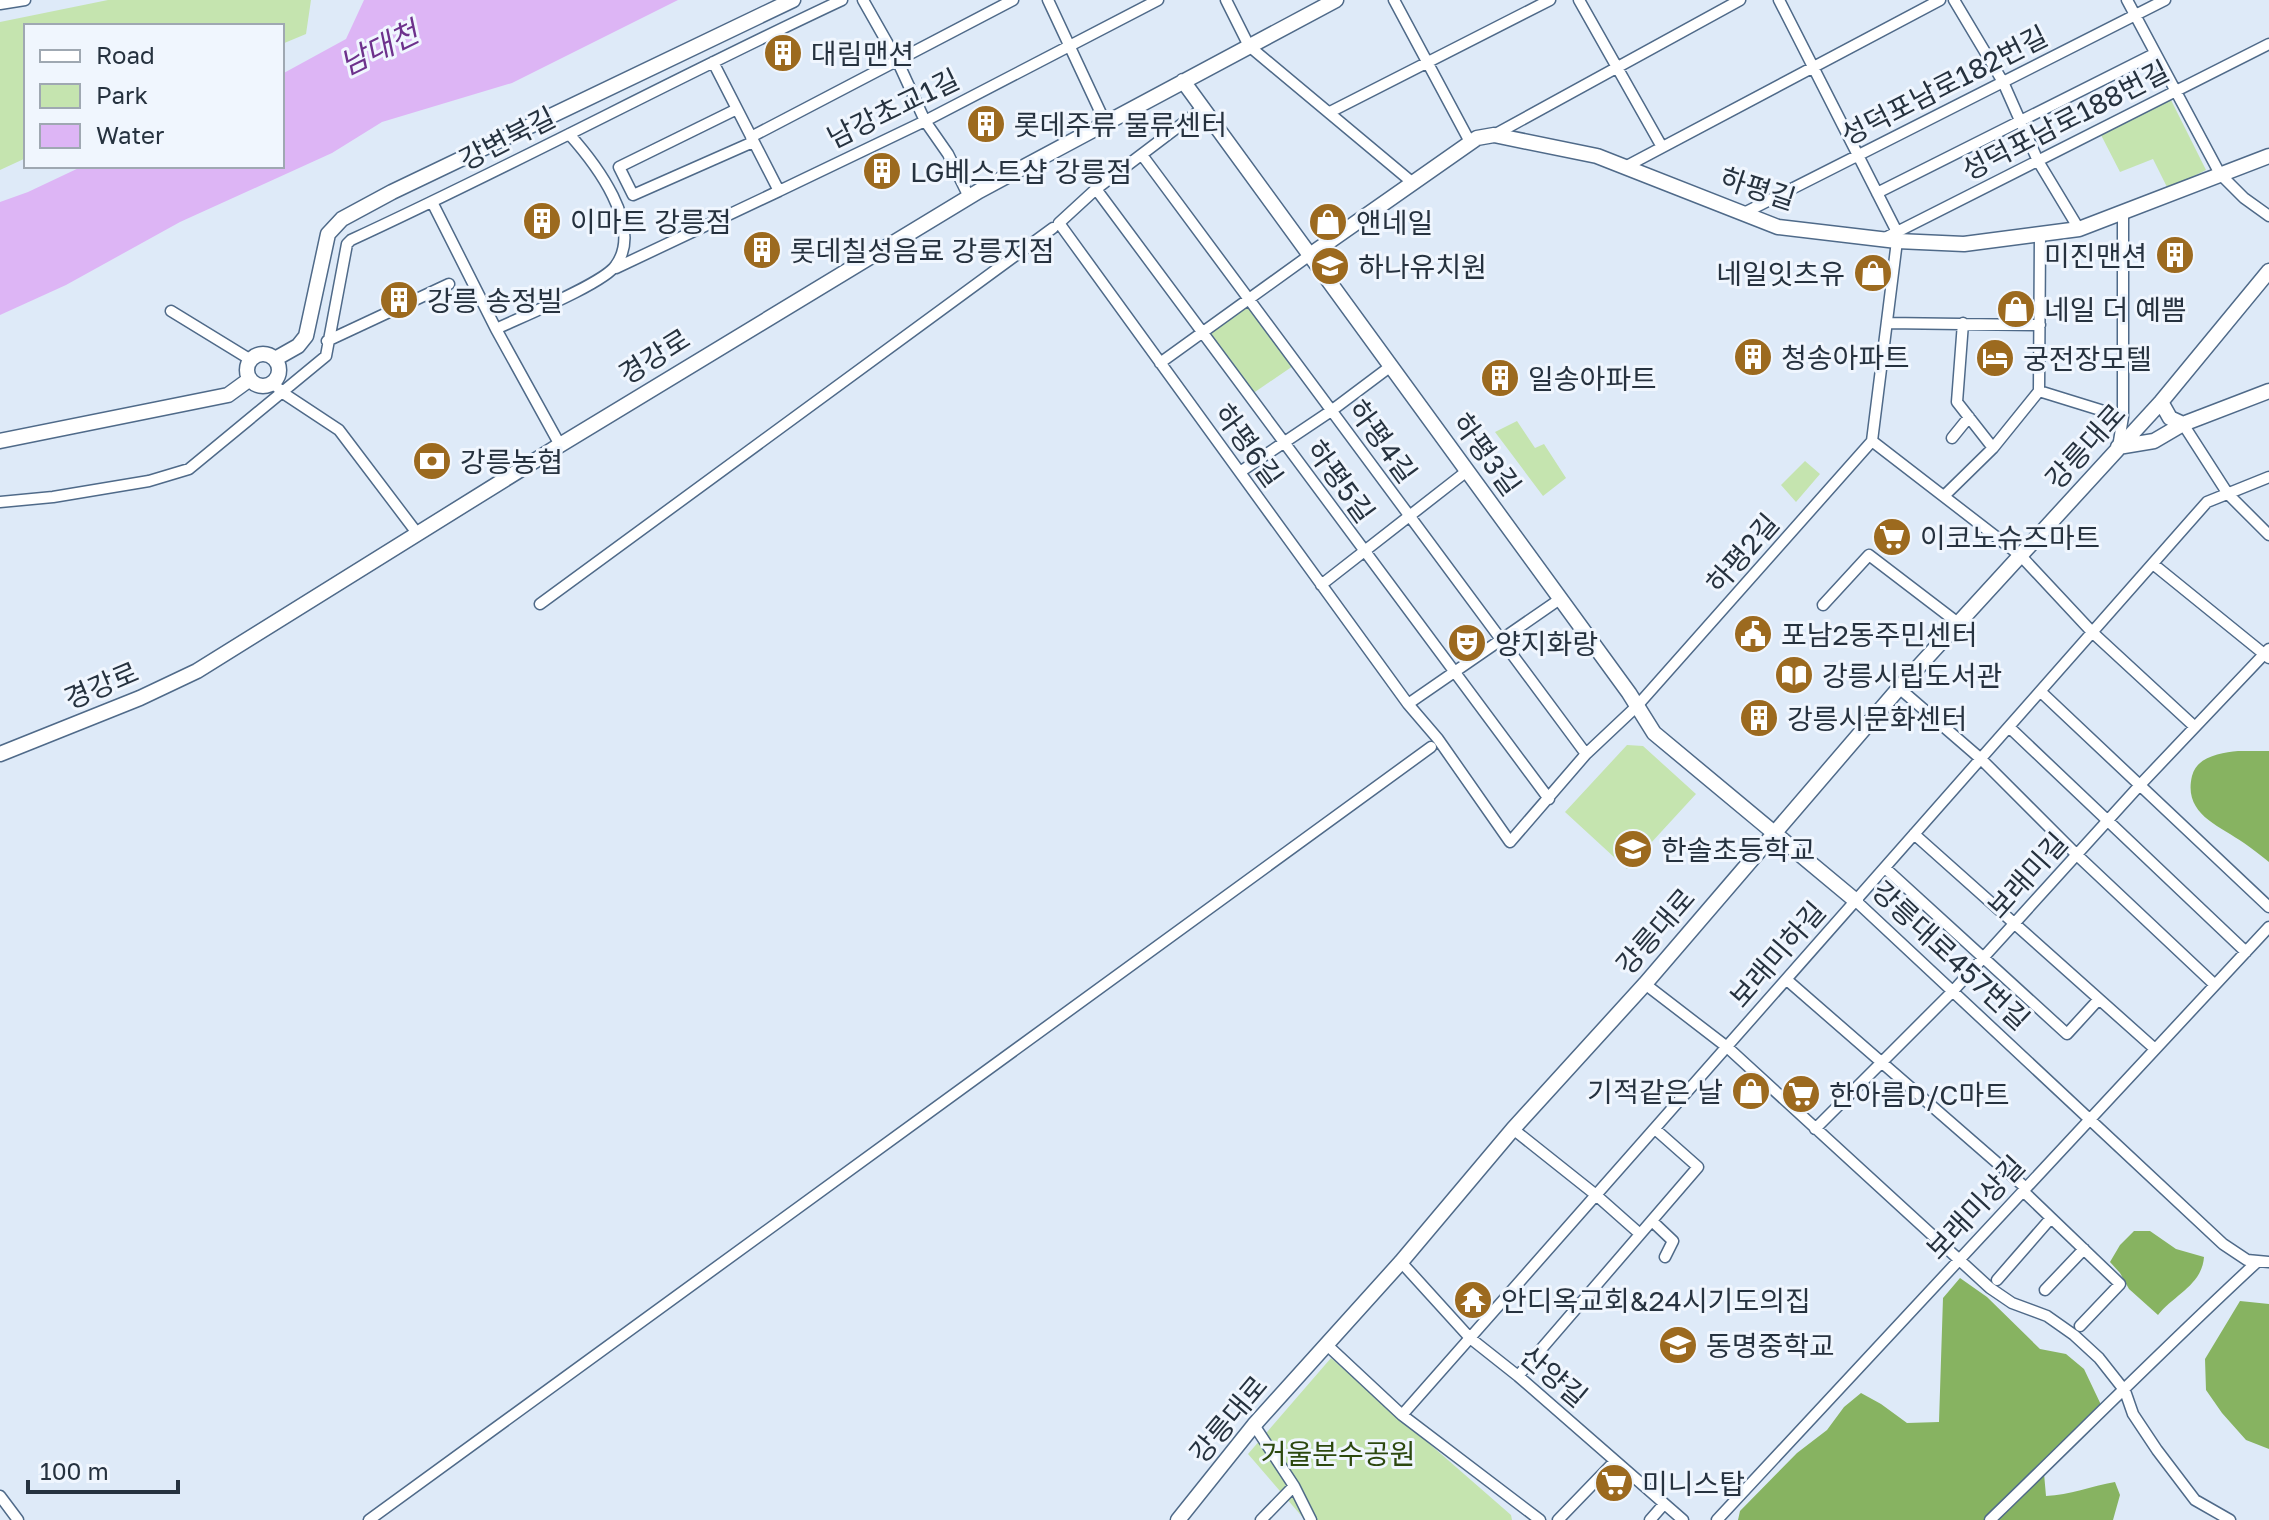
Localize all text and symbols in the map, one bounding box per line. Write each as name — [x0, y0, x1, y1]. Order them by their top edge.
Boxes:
water label: 남대천 — [334, 12, 427, 82]
street label: 성덕포남로182번길 — [1835, 19, 2053, 151]
legend — [24, 24, 284, 168]
building icon: 대림맨션 — [762, 32, 804, 74]
place label: 대림맨션 — [811, 37, 914, 70]
text: Road — [96, 40, 155, 69]
street label: 성덕포남로188번길 — [1956, 54, 2174, 186]
street label: 남강초교1길 — [822, 62, 964, 154]
text: Park — [96, 80, 148, 109]
street label: 강변북길 — [454, 100, 560, 176]
building icon: 롯데주류 물류센터 — [965, 103, 1007, 145]
place label: 롯데주류 물류센터 — [1014, 108, 1227, 141]
text: Water — [96, 120, 164, 149]
building icon: LG베스트샵 강릉점 — [861, 150, 903, 192]
place label: LG베스트샵 강릉점 — [910, 155, 1132, 188]
street label: 하평길 — [1716, 160, 1800, 216]
building icon: 이마트 강릉점 — [521, 200, 563, 242]
shop icon: 앤네일 — [1307, 201, 1349, 243]
place label: 이마트 강릉점 — [570, 205, 732, 238]
place label: 앤네일 — [1356, 206, 1433, 239]
building icon: 롯데칠성음료 강릉지점 — [741, 229, 783, 271]
place label: 롯데칠성음료 강릉지점 — [790, 234, 1055, 267]
building icon: 미진맨션 — [2154, 234, 2196, 276]
place label: 미진맨션 — [2044, 239, 2147, 272]
school or university icon: 하나유치원 — [1309, 245, 1351, 287]
place label: 하나유치원 — [1358, 250, 1487, 283]
shop icon: 네일잇츠유 — [1852, 252, 1894, 294]
place label: 네일잇츠유 — [1716, 257, 1845, 290]
building icon: 강릉 송정빌 — [378, 279, 420, 321]
place label: 강릉 송정빌 — [427, 284, 563, 317]
shop icon: 네일 더 예쁨 — [1995, 288, 2037, 330]
place label: 네일 더 예쁨 — [2044, 293, 2187, 326]
street label: 경강로 — [612, 322, 696, 390]
building icon: 청송아파트 — [1732, 336, 1774, 378]
hotel icon: 궁전장모텔 — [1974, 337, 2016, 379]
place label: 청송아파트 — [1781, 341, 1910, 374]
place label: 궁전장모텔 — [2023, 342, 2152, 375]
building icon: 일송아파트 — [1479, 357, 1521, 399]
place label: 일송아파트 — [1528, 362, 1657, 395]
street label: 하평4길 — [1342, 393, 1424, 489]
street label: 하평6길 — [1208, 397, 1290, 493]
street label: 강릉대로 — [2038, 397, 2132, 495]
street label: 하평3길 — [1446, 406, 1528, 502]
street label: 하평5길 — [1300, 433, 1382, 529]
bank icon: 강릉농협 — [411, 440, 453, 482]
place label: 강릉농협 — [460, 445, 563, 478]
street label: 하평2길 — [1699, 507, 1785, 599]
supermarket icon: 이코노슈즈마트 — [1871, 516, 1913, 558]
place label: 이코노슈즈마트 — [1920, 521, 2100, 554]
public building icon: 포남2동주민센터 — [1732, 613, 1774, 655]
place label: 포남2동주민센터 — [1781, 618, 1978, 651]
theatre icon: 양지화랑 — [1446, 622, 1488, 664]
place label: 양지화랑 — [1495, 627, 1598, 660]
library icon: 강릉시립도서관 — [1773, 654, 1815, 696]
street label: 경강로 — [59, 655, 143, 715]
place label: 강릉시립도서관 — [1822, 659, 2002, 692]
building icon: 강릉시문화센터 — [1738, 697, 1780, 739]
place label: 강릉시문화센터 — [1787, 702, 1967, 735]
street label: 보래미길 — [1980, 826, 2074, 924]
school or university icon: 한솔초등학교 — [1612, 828, 1654, 870]
place label: 한솔초등학교 — [1661, 833, 1816, 866]
street label: 강릉대로457번길 — [1866, 874, 2036, 1036]
street label: 강릉대로 — [1609, 881, 1701, 981]
street label: 보래미하길 — [1722, 895, 1832, 1013]
shop icon: 기적같은 날 — [1730, 1070, 1772, 1112]
supermarket icon: 한아름D/C마트 — [1780, 1073, 1822, 1115]
place label: 기적같은 날 — [1587, 1075, 1723, 1108]
place label: 한아름D/C마트 — [1829, 1078, 2010, 1111]
street label: 보래미상길 — [1919, 1149, 2031, 1265]
temple icon: 안디옥교회&24시기도의집 — [1452, 1279, 1494, 1321]
place label: 안디옥교회&24시기도의집 — [1501, 1284, 1811, 1317]
school or university icon: 동명중학교 — [1657, 1324, 1699, 1366]
place label: 동명중학교 — [1706, 1329, 1835, 1362]
street label: 산양길 — [1514, 1339, 1594, 1413]
street label: 강릉대로 — [1182, 1369, 1274, 1469]
park label: 거울분수공원 — [1261, 1437, 1415, 1470]
scale bar — [28, 1444, 178, 1494]
text: 100 m — [40, 1456, 109, 1485]
supermarket icon: 미니스탑 — [1593, 1462, 1635, 1504]
place label: 미니스탑 — [1642, 1467, 1745, 1500]

